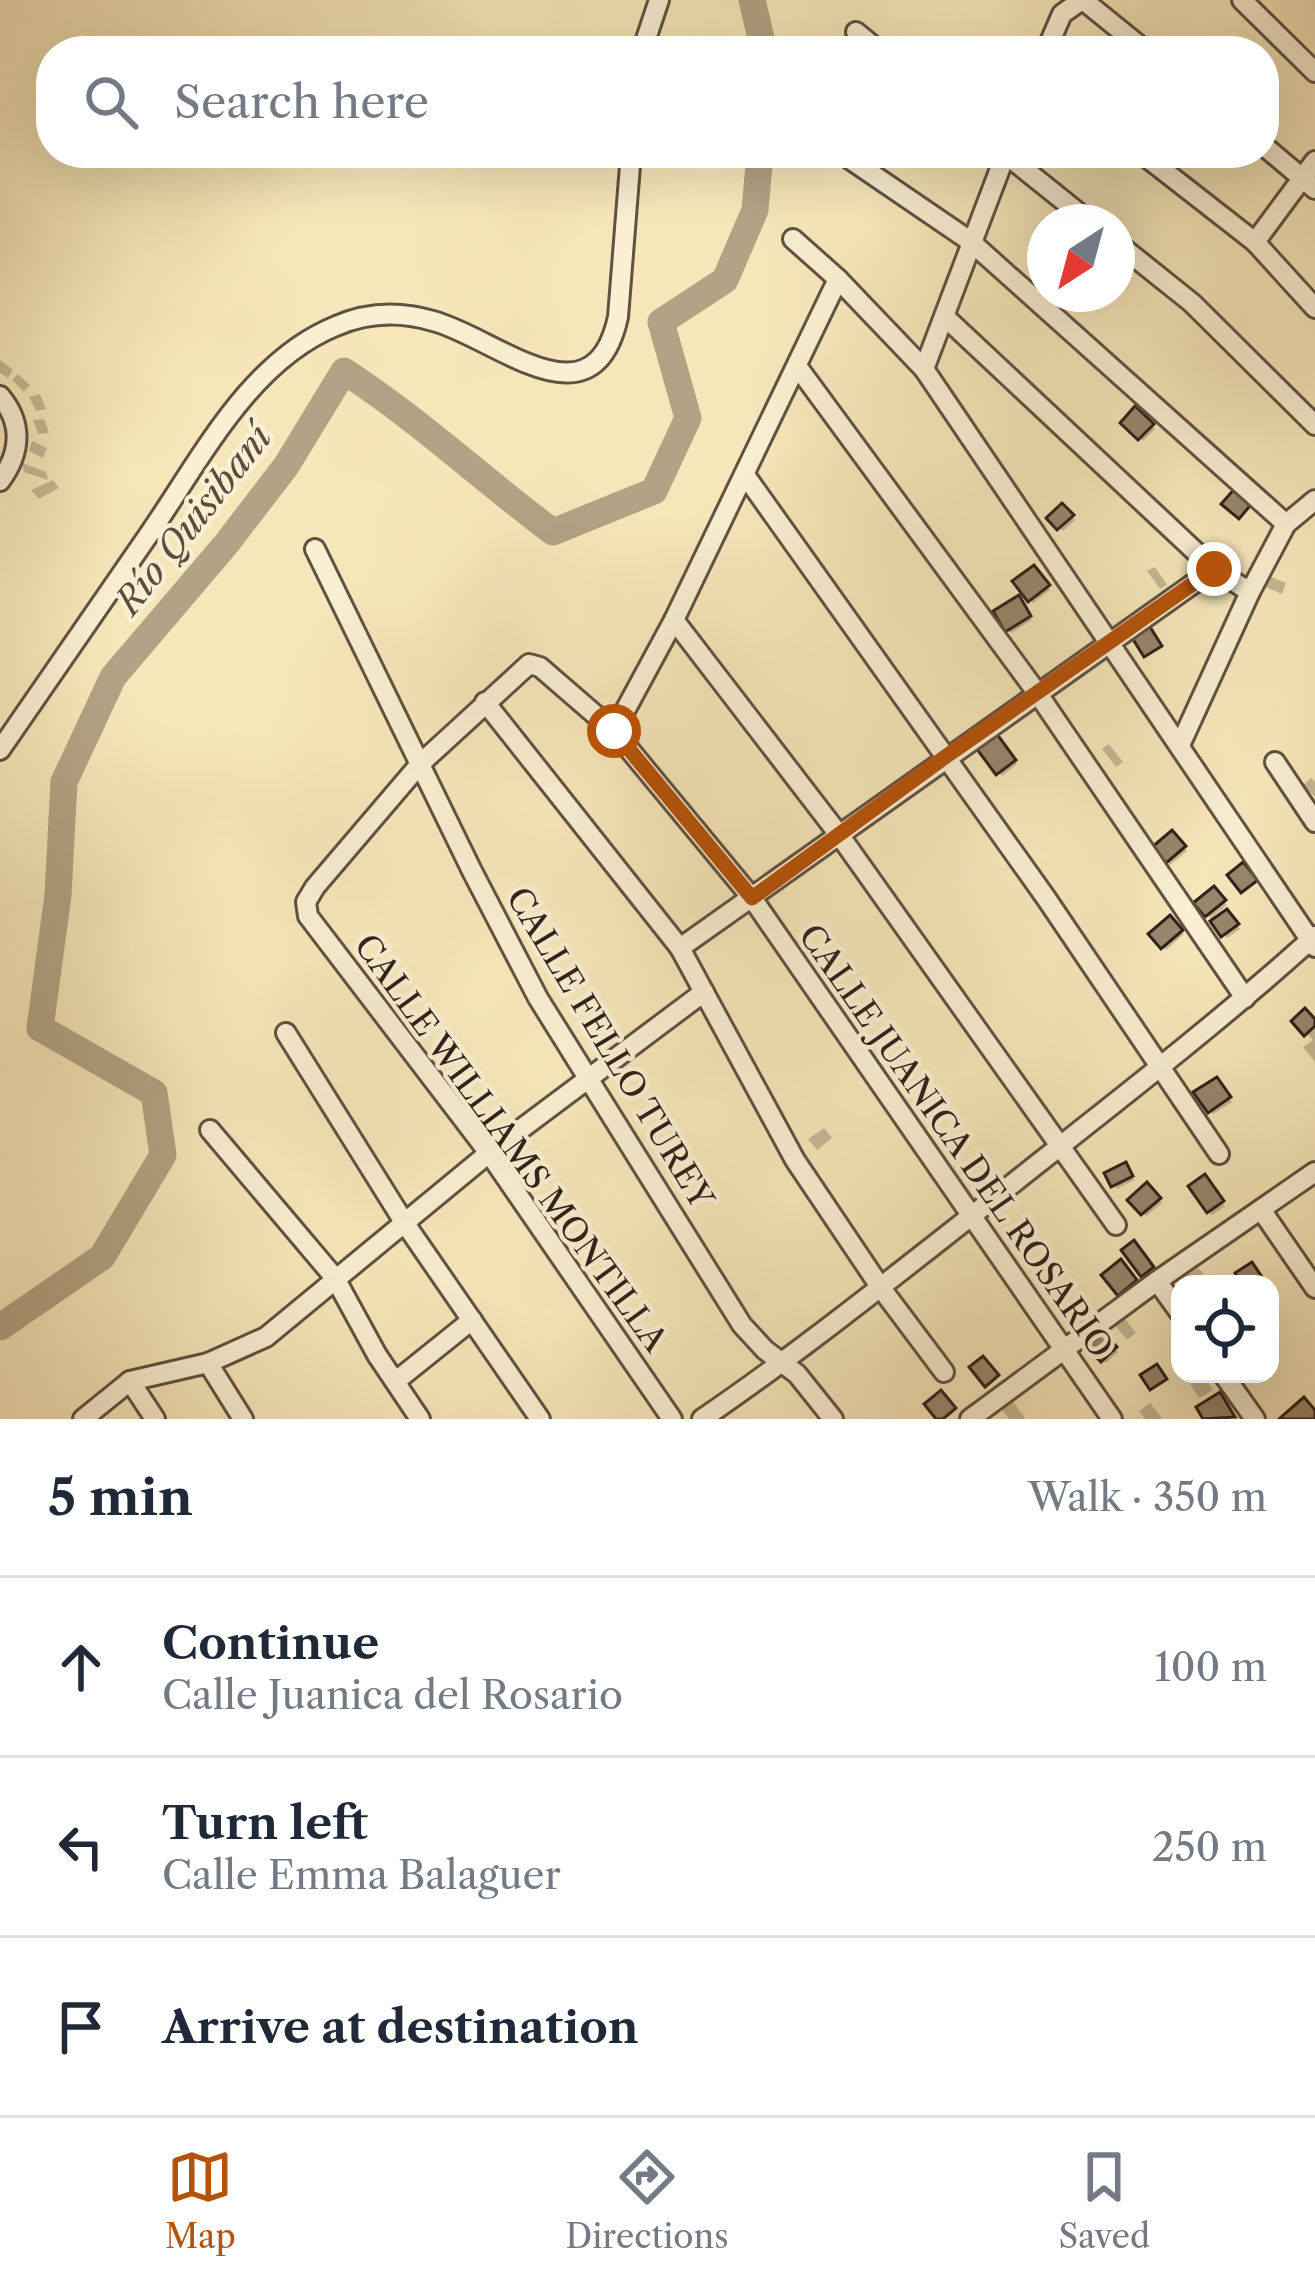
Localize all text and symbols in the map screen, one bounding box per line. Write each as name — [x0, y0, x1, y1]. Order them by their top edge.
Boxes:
search box — [36, 36, 1279, 168]
icon: search — [78, 69, 144, 135]
text: Search here — [174, 74, 429, 130]
north arrow — [1027, 204, 1135, 312]
water label: Río Quisibaní — [104, 413, 283, 625]
route end — [1187, 542, 1241, 596]
route start — [587, 704, 641, 758]
street label: CALLE FELLO TUREY — [498, 880, 723, 1217]
street label: CALLE JUANICA DEL ROSARIO — [790, 916, 1122, 1366]
street label: CALLE WILLIAMS MONTILLA — [346, 926, 677, 1360]
map controls — [1171, 1275, 1279, 1383]
button: locate — [1171, 1275, 1279, 1383]
text: 5 min — [48, 1466, 193, 1528]
text: Walk · 350 m — [1028, 1473, 1267, 1521]
text: Continue — [162, 1615, 379, 1671]
icon: ahead — [48, 1634, 114, 1700]
text: 100 m — [1154, 1643, 1267, 1691]
text: Calle Juanica del Rosario — [162, 1671, 623, 1719]
text: Turn left — [162, 1795, 368, 1851]
icon: left — [48, 1814, 114, 1880]
text: 250 m — [1152, 1823, 1267, 1871]
text: Calle Emma Balaguer — [162, 1851, 561, 1899]
icon: arrive — [48, 1994, 114, 2060]
text: Arrive at destination — [162, 1999, 639, 2055]
tab: Map — [165, 2144, 236, 2257]
tab: Directions — [566, 2144, 729, 2257]
tab: Saved — [1058, 2144, 1150, 2257]

